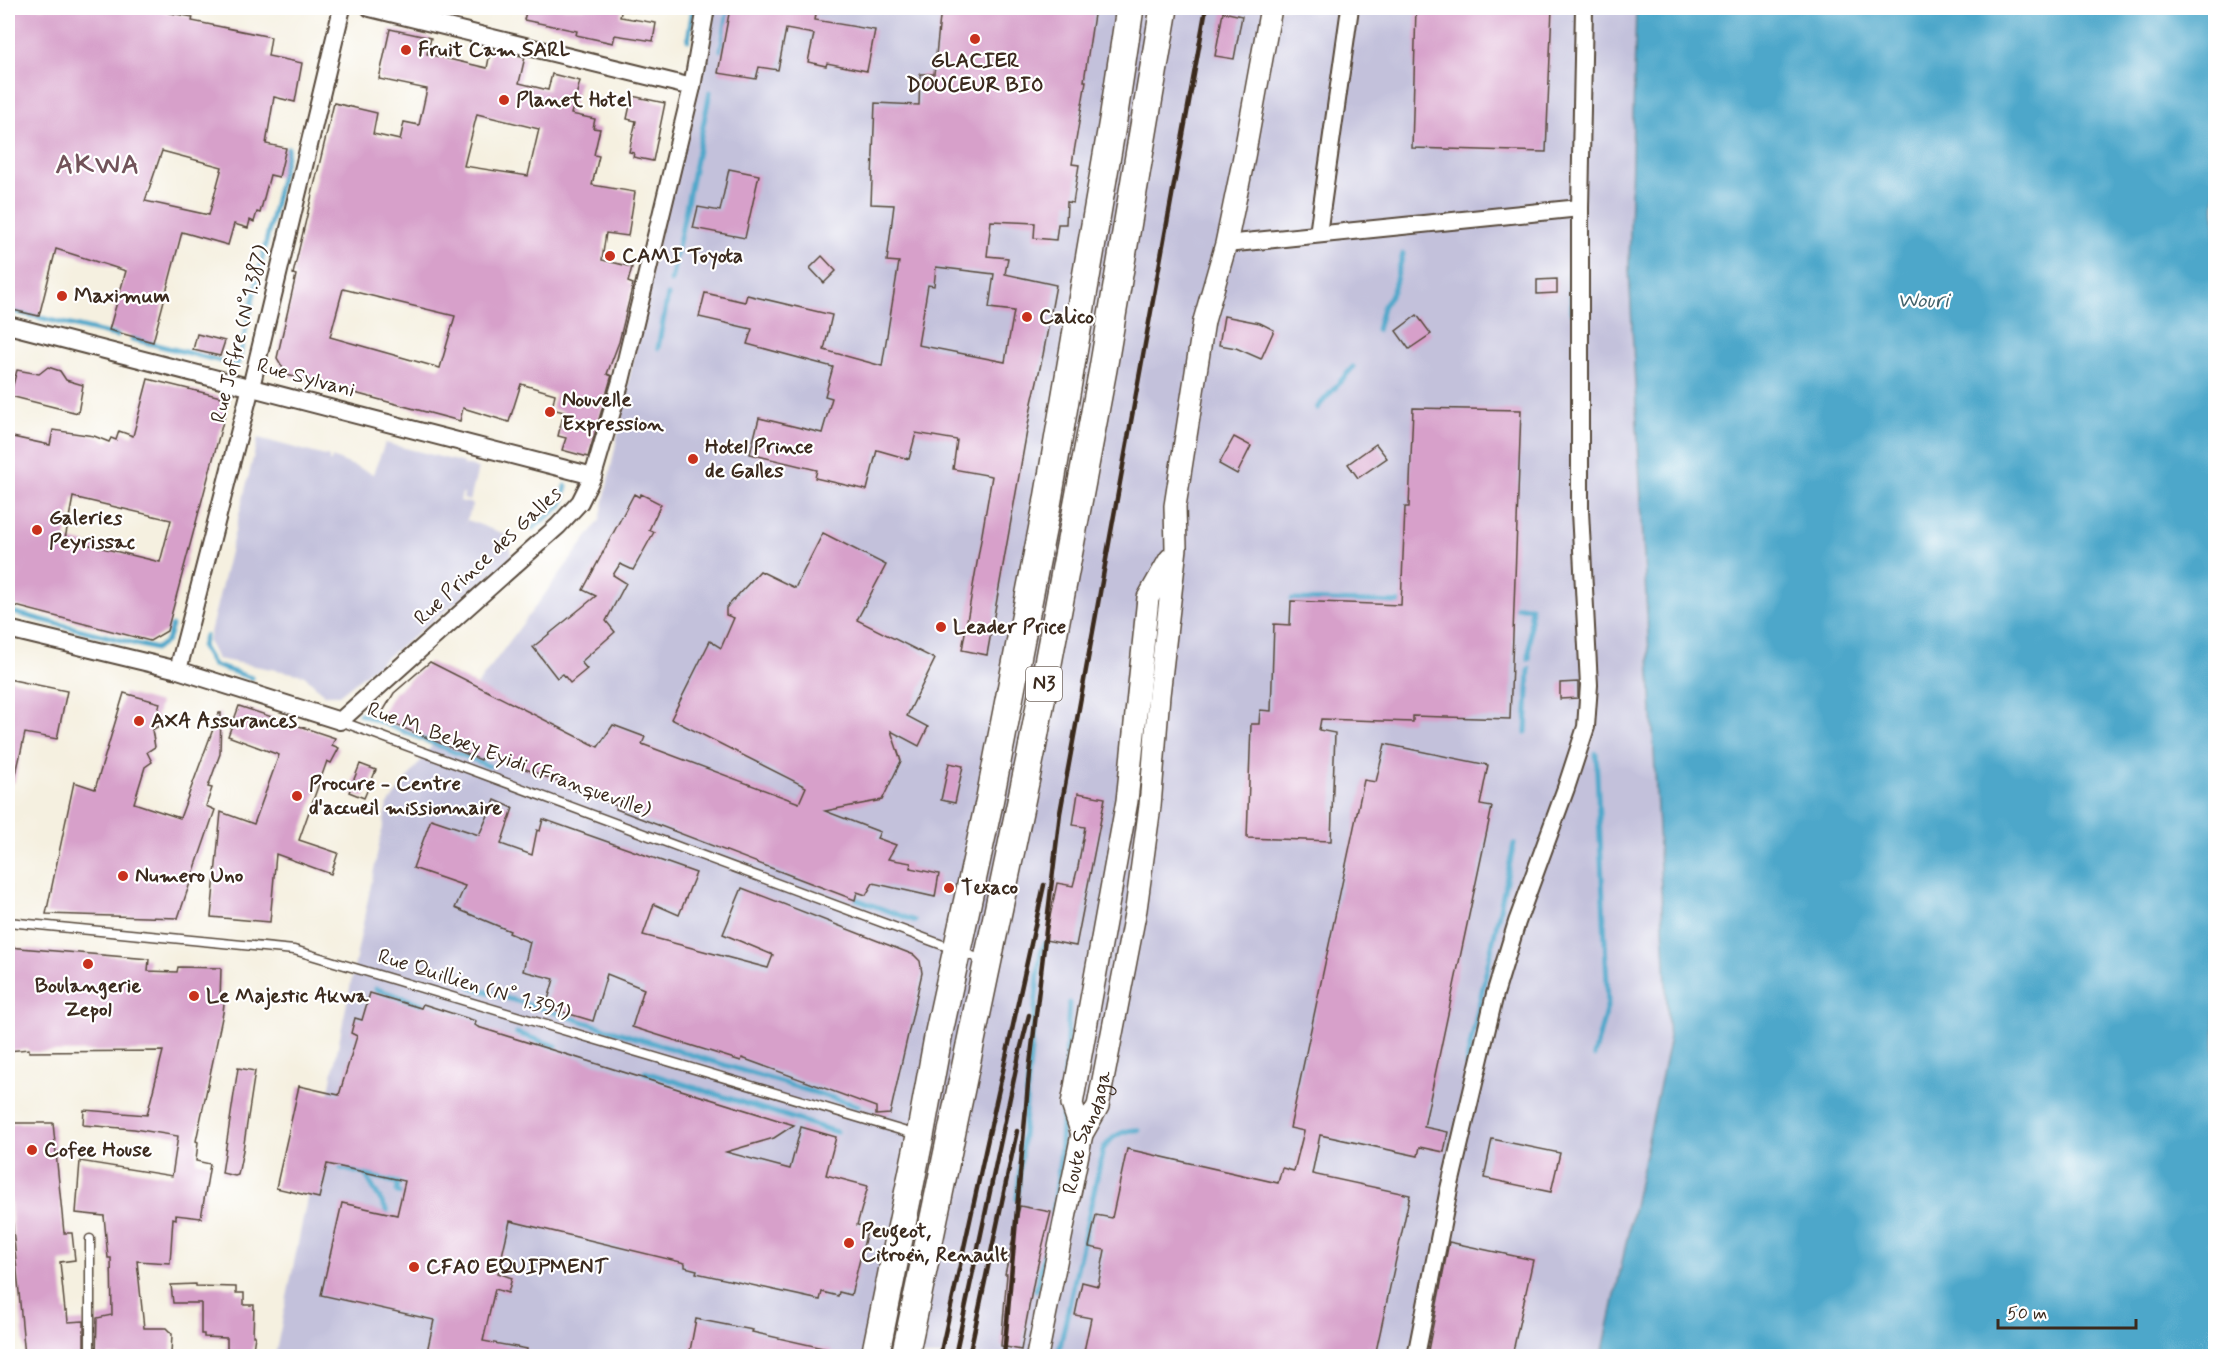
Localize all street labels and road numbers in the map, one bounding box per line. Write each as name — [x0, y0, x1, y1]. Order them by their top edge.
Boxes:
street label: Rue Joffre (N°1.387) — [204, 242, 276, 426]
street label: Rue Sylvani — [254, 351, 358, 405]
street label: Rue Prince des Galles — [408, 480, 568, 632]
road number: N3 — [1026, 667, 1062, 701]
street label: Rue M. Bebey Eyidi (Franqueville) — [363, 696, 655, 825]
street label: Rue Quillien (N° 1.391) — [374, 942, 574, 1028]
street label: Route Sandaga — [1056, 1068, 1119, 1197]

